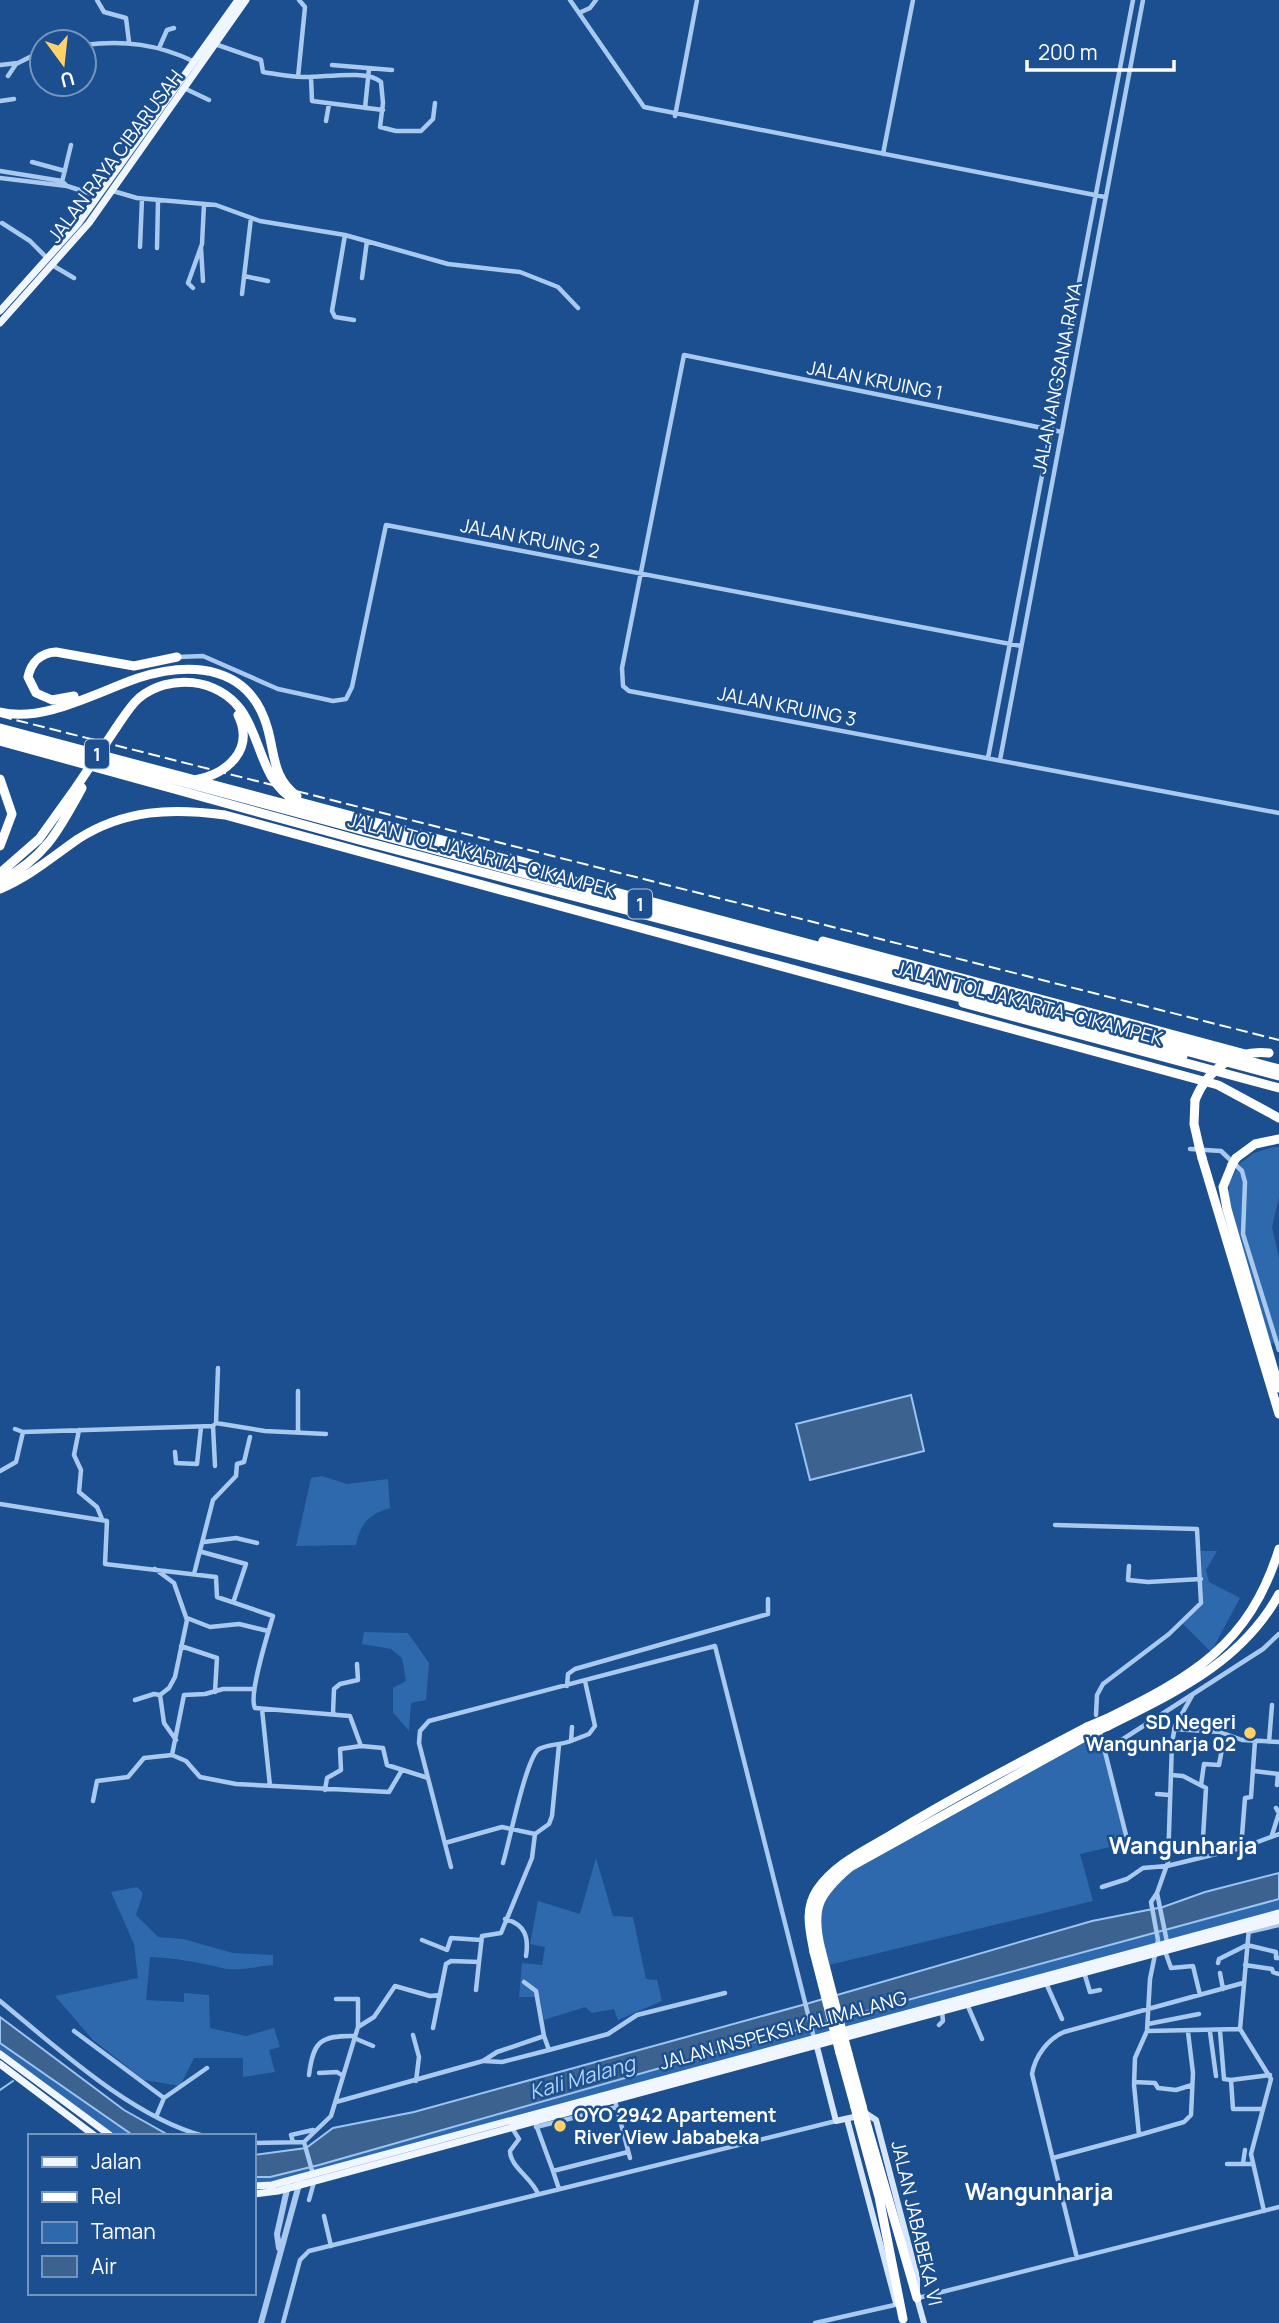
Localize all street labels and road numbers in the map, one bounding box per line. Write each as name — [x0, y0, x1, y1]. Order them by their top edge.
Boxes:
street label: JALAN RAYA CIBARUSAH — [43, 65, 187, 247]
street label: JALAN ANGSANA RAYA — [1026, 280, 1088, 476]
street label: JALAN KRUING 1 — [805, 354, 945, 406]
street label: JALAN KRUING 2 — [458, 512, 602, 564]
street label: JALAN KRUING 3 — [715, 680, 859, 732]
road number: 1 — [85, 740, 109, 768]
street label: JALAN TOL JAKARTA–CIKAMPEK — [345, 807, 620, 904]
road number: 1 — [628, 890, 652, 918]
street label: JALAN TOL JAKARTA–CIKAMPEK — [892, 955, 1167, 1052]
street label: JALAN INSPEKSI KALIMALANG — [657, 1984, 909, 2076]
street label: JALAN JABABEKA VI — [885, 2138, 949, 2308]

